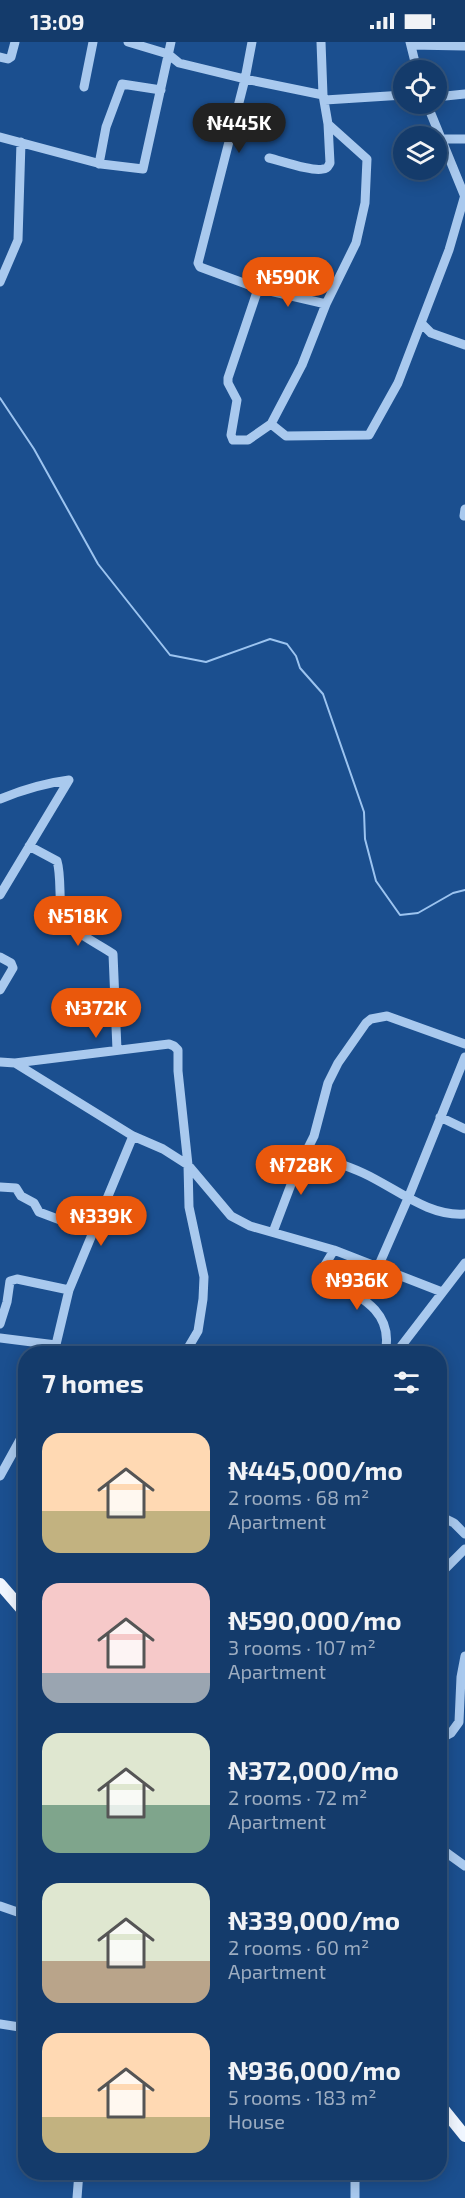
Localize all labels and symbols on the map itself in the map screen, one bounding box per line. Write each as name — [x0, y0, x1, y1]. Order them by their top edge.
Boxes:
pin: ₦445K — [197, 103, 281, 154]
pin: ₦590K — [246, 257, 330, 308]
pin: ₦518K — [36, 896, 120, 947]
pin: ₦372K — [54, 988, 138, 1039]
pin: ₦728K — [259, 1145, 343, 1196]
pin: ₦339K — [59, 1196, 143, 1247]
pin: ₦936K — [315, 1260, 399, 1311]

